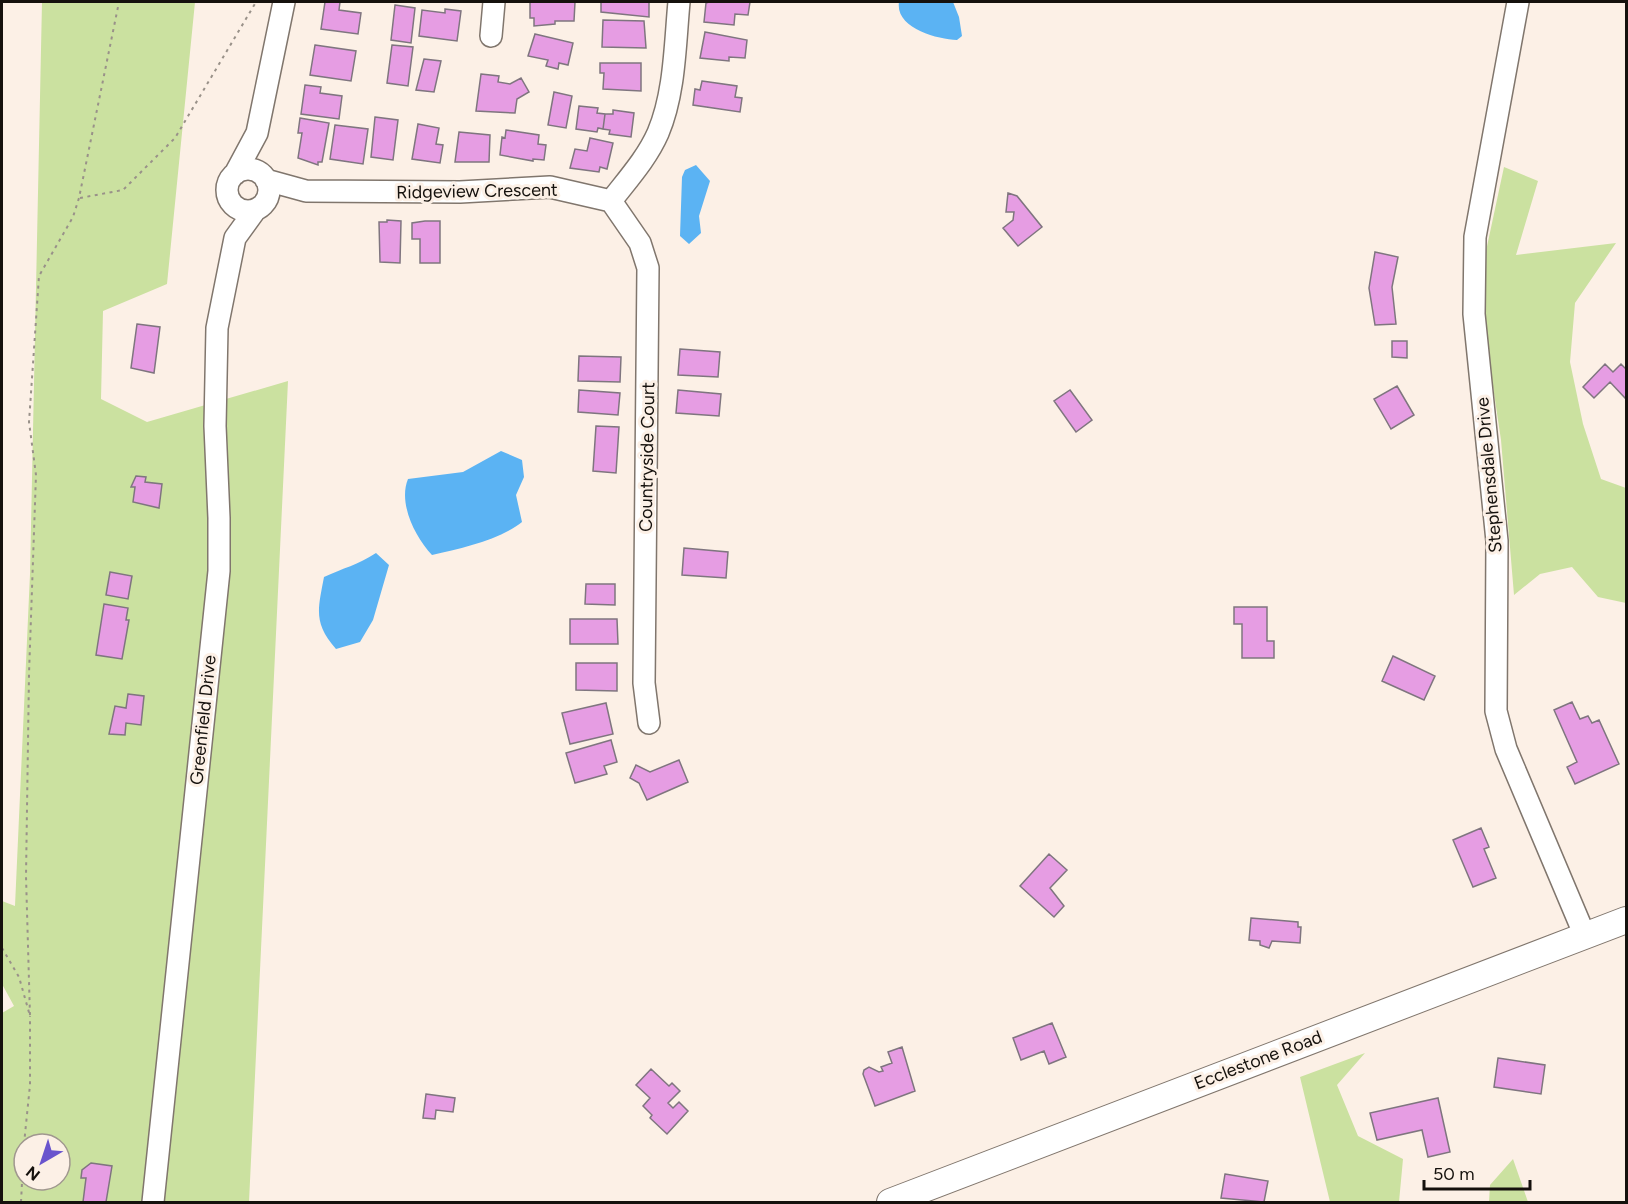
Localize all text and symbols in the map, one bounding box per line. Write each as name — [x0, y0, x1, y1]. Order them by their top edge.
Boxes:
street label: Ridgeview Crescent — [396, 179, 558, 203]
street label: Countryside Court — [635, 382, 659, 532]
street label: Stephensdale Drive — [1471, 396, 1507, 554]
street label: Greenfield Drive — [185, 654, 221, 786]
street label: Ecclestone Road — [1191, 1025, 1325, 1095]
north arrow — [12, 1132, 72, 1192]
scale bar — [1424, 1153, 1530, 1191]
text: N — [22, 1162, 44, 1185]
text: 50 m — [1433, 1163, 1475, 1185]

